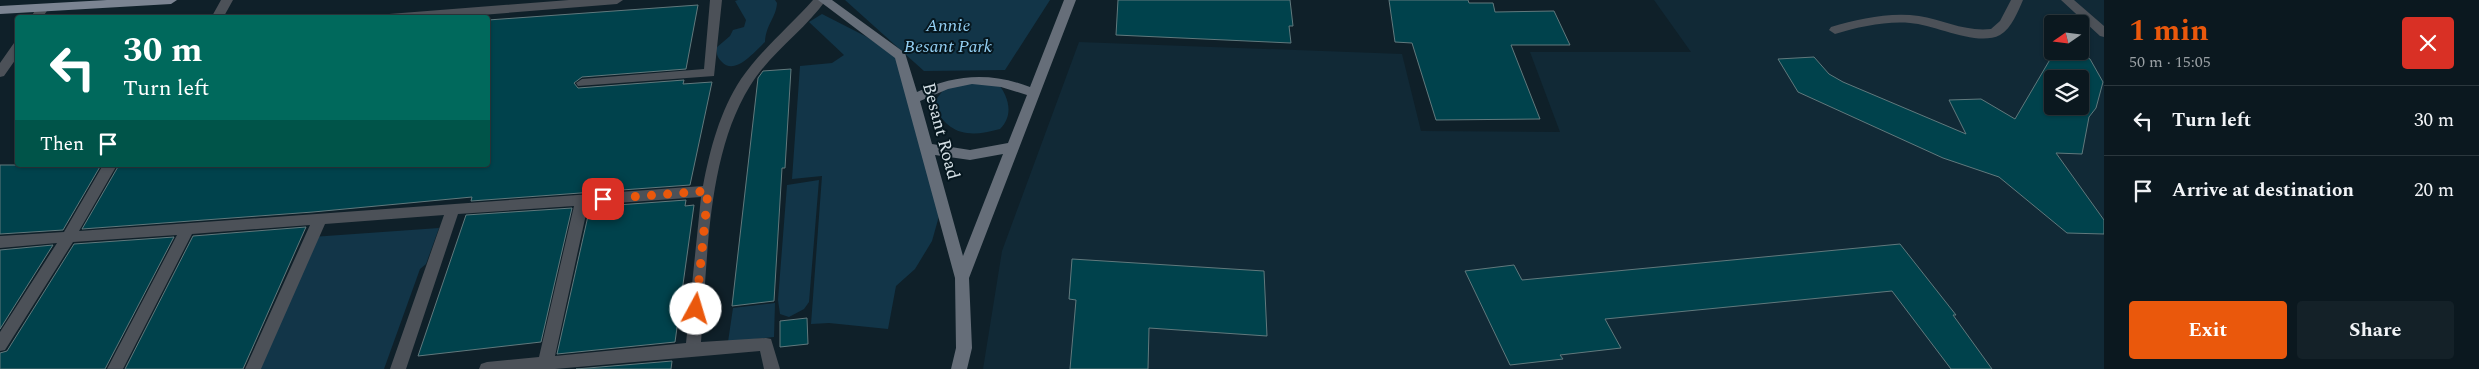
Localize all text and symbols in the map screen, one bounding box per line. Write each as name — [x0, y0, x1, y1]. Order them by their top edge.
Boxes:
text: 1 min — [2129, 8, 2209, 54]
park label: Annie Besant Park — [904, 12, 993, 60]
north arrow — [2044, 15, 2089, 60]
map controls — [2044, 15, 2089, 115]
button: close — [2402, 17, 2454, 69]
text: 30 m — [123, 24, 203, 77]
icon: left — [40, 35, 105, 100]
text: 50 m · 15:05 — [2129, 50, 2211, 74]
button: layers — [2044, 70, 2089, 115]
text: Turn left — [123, 72, 209, 105]
street label: Besant Road — [915, 80, 967, 182]
text: Turn left — [2172, 106, 2251, 135]
text: 30 m — [2414, 106, 2454, 135]
icon: left — [2129, 107, 2157, 135]
text: Then — [40, 130, 84, 159]
icon: arrive — [94, 130, 122, 158]
text: Arrive at destination — [2172, 176, 2354, 205]
text: 20 m — [2414, 176, 2454, 205]
icon: arrive — [2129, 177, 2157, 205]
pin — [582, 178, 624, 220]
icon: arrive — [589, 185, 617, 213]
position arrow — [669, 282, 721, 334]
button: Exit — [2129, 301, 2287, 359]
button: Share — [2297, 301, 2454, 359]

